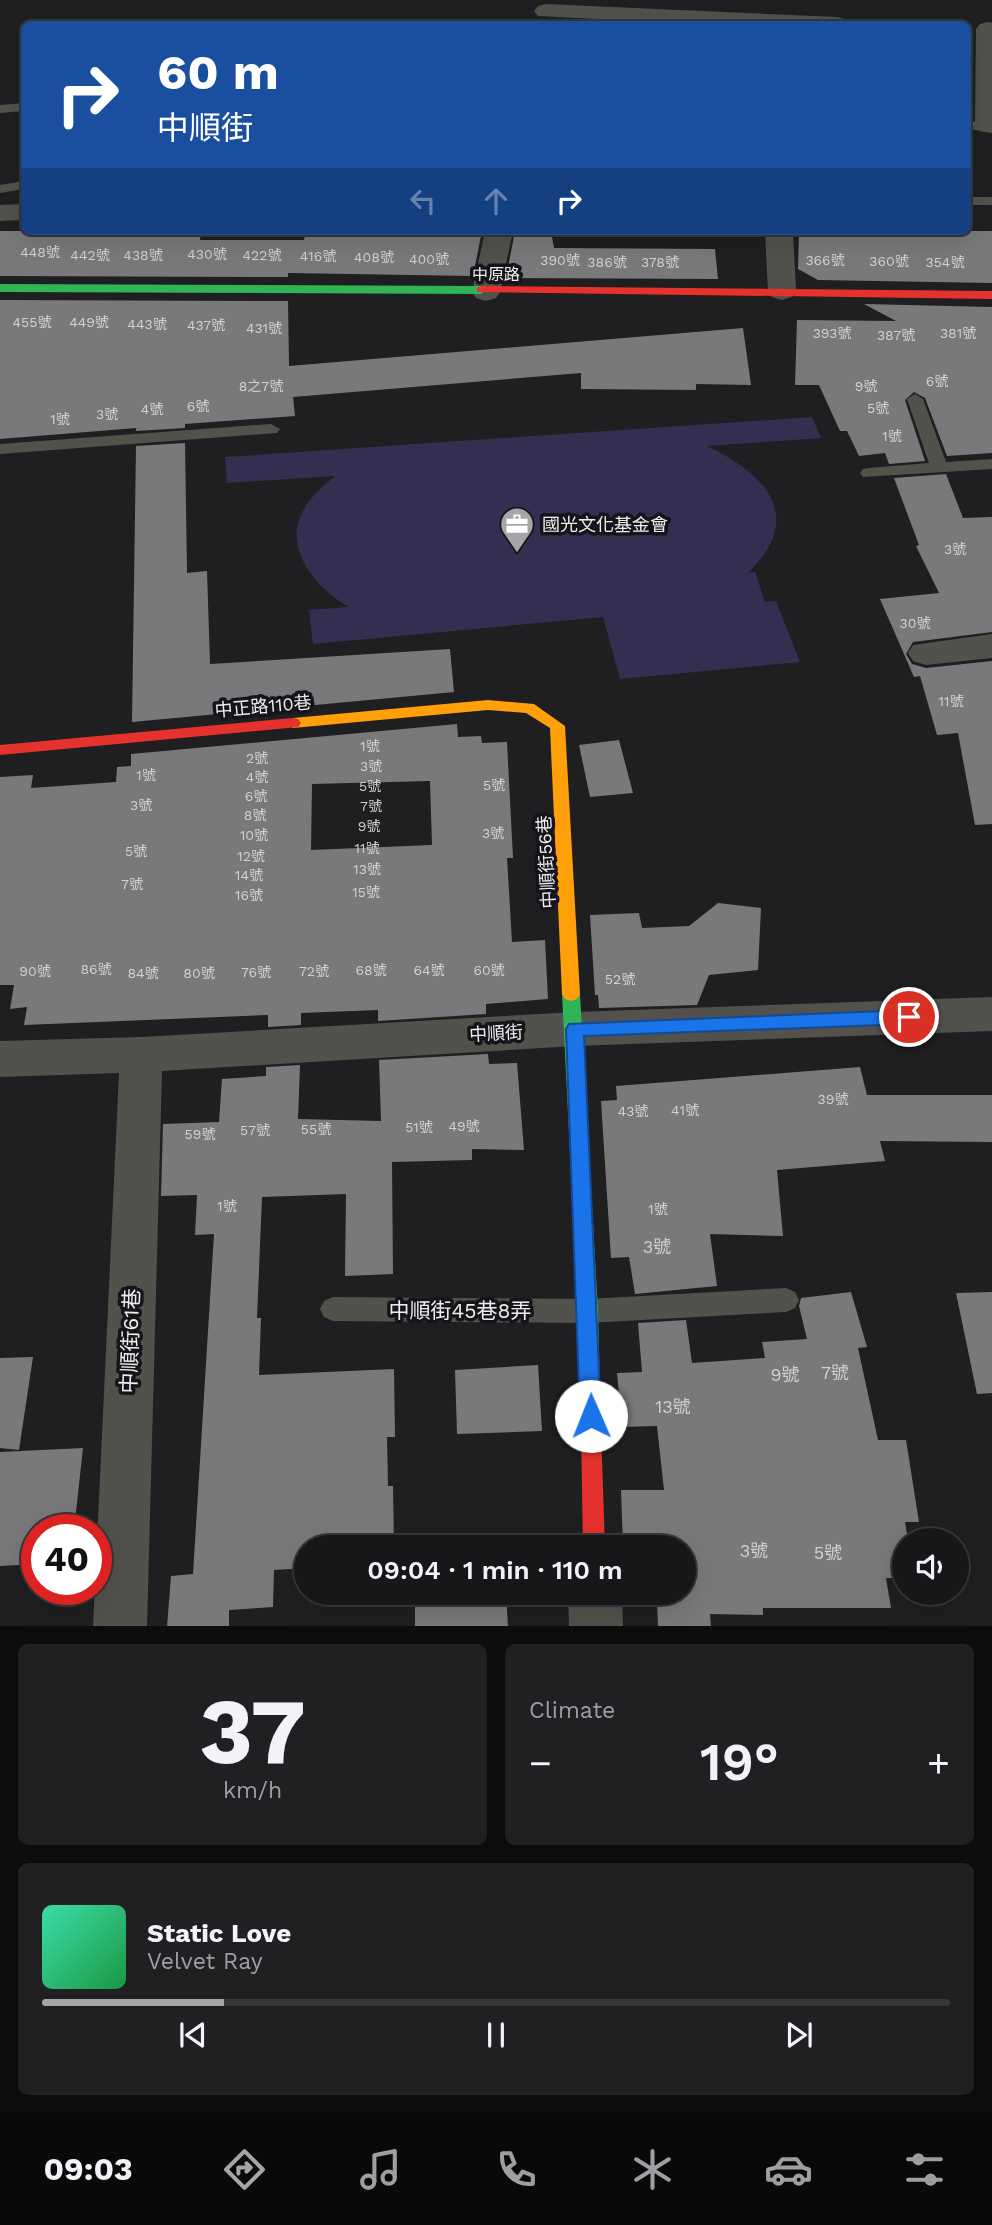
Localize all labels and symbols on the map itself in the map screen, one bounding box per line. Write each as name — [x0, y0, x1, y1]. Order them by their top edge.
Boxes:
house number: 448號 — [20, 244, 60, 260]
house number: 430號 — [187, 246, 227, 262]
house number: 442號 — [70, 247, 110, 263]
house number: 438號 — [123, 247, 163, 263]
house number: 422號 — [243, 247, 281, 263]
house number: 416號 — [300, 248, 336, 264]
house number: 408號 — [354, 249, 394, 265]
house number: 400號 — [409, 251, 449, 267]
house number: 390號 — [540, 252, 580, 268]
house number: 366號 — [805, 252, 845, 268]
house number: 360號 — [869, 253, 909, 269]
house number: 386號 — [587, 254, 627, 270]
house number: 378號 — [641, 254, 679, 270]
house number: 354號 — [926, 254, 964, 270]
street label: 中原路 — [472, 265, 520, 284]
house number: 455號 — [13, 314, 51, 330]
house number: 449號 — [69, 314, 109, 330]
house number: 443號 — [127, 316, 167, 332]
house number: 437號 — [187, 317, 225, 333]
house number: 431號 — [246, 320, 282, 336]
house number: 393號 — [813, 325, 851, 341]
house number: 381號 — [940, 325, 976, 341]
house number: 387號 — [877, 327, 915, 343]
house number: 6號 — [926, 373, 948, 389]
house number: 8之7號 — [239, 378, 283, 394]
house number: 9號 — [855, 378, 877, 394]
house number: 6號 — [187, 398, 209, 414]
house number: 5號 — [867, 400, 889, 416]
house number: 4號 — [141, 401, 163, 417]
house number: 3號 — [96, 406, 118, 422]
house number: 1號 — [50, 411, 70, 427]
house number: 1號 — [882, 428, 902, 444]
office icon: 國光文化基金會 — [498, 505, 536, 554]
place label: 國光文化基金會 — [542, 514, 668, 535]
house number: 3號 — [944, 541, 966, 557]
house number: 30號 — [900, 615, 930, 631]
street label: 中正路110巷 — [214, 691, 312, 721]
house number: 11號 — [939, 693, 963, 709]
house number: 1號 — [360, 738, 380, 754]
house number: 2號 — [246, 750, 268, 766]
house number: 3號 — [360, 758, 382, 774]
house number: 1號 — [136, 767, 156, 783]
house number: 4號 — [246, 769, 268, 785]
house number: 5號 — [483, 777, 505, 793]
house number: 5號 — [359, 778, 381, 794]
house number: 6號 — [245, 788, 267, 804]
house number: 3號 — [130, 797, 152, 813]
house number: 7號 — [360, 798, 382, 814]
house number: 8號 — [244, 807, 266, 823]
street label: 中順街56巷 — [533, 815, 559, 909]
house number: 9號 — [358, 818, 380, 834]
house number: 3號 — [482, 825, 504, 841]
house number: 10號 — [240, 827, 268, 843]
house number: 11號 — [355, 840, 379, 856]
house number: 5號 — [125, 843, 147, 859]
house number: 12號 — [237, 848, 265, 864]
house number: 13號 — [353, 861, 381, 877]
house number: 14號 — [235, 867, 263, 883]
house number: 7號 — [121, 876, 143, 892]
house number: 15號 — [352, 884, 380, 900]
house number: 16號 — [235, 887, 263, 903]
house number: 86號 — [80, 961, 112, 977]
house number: 68號 — [355, 962, 387, 978]
house number: 64號 — [413, 962, 445, 978]
house number: 60號 — [473, 962, 505, 978]
house number: 90號 — [19, 963, 51, 979]
house number: 72號 — [299, 963, 329, 979]
house number: 76號 — [241, 964, 271, 980]
house number: 84號 — [127, 965, 159, 981]
house number: 80號 — [183, 965, 215, 981]
house number: 52號 — [605, 971, 635, 987]
pin — [879, 987, 939, 1047]
street label: 中順街 — [468, 1021, 524, 1045]
house number: 39號 — [818, 1091, 848, 1107]
house number: 41號 — [671, 1102, 699, 1118]
house number: 43號 — [618, 1103, 648, 1119]
house number: 49號 — [448, 1118, 480, 1134]
house number: 51號 — [405, 1119, 433, 1135]
house number: 55號 — [301, 1121, 331, 1137]
house number: 57號 — [240, 1122, 270, 1138]
house number: 59號 — [185, 1126, 215, 1142]
house number: 1號 — [217, 1198, 237, 1214]
house number: 1號 — [648, 1201, 668, 1217]
house number: 3號 — [643, 1236, 671, 1257]
street label: 中順街61巷 — [116, 1288, 144, 1394]
street label: 中順街45巷8弄 — [389, 1298, 532, 1323]
house number: 7號 — [821, 1362, 849, 1383]
house number: 9號 — [770, 1364, 800, 1385]
position arrow — [554, 1379, 628, 1453]
house number: 13號 — [655, 1396, 691, 1417]
speed limit sign: 40 — [21, 1514, 112, 1605]
house number: 3號 — [740, 1540, 768, 1561]
house number: 5號 — [814, 1542, 842, 1563]

